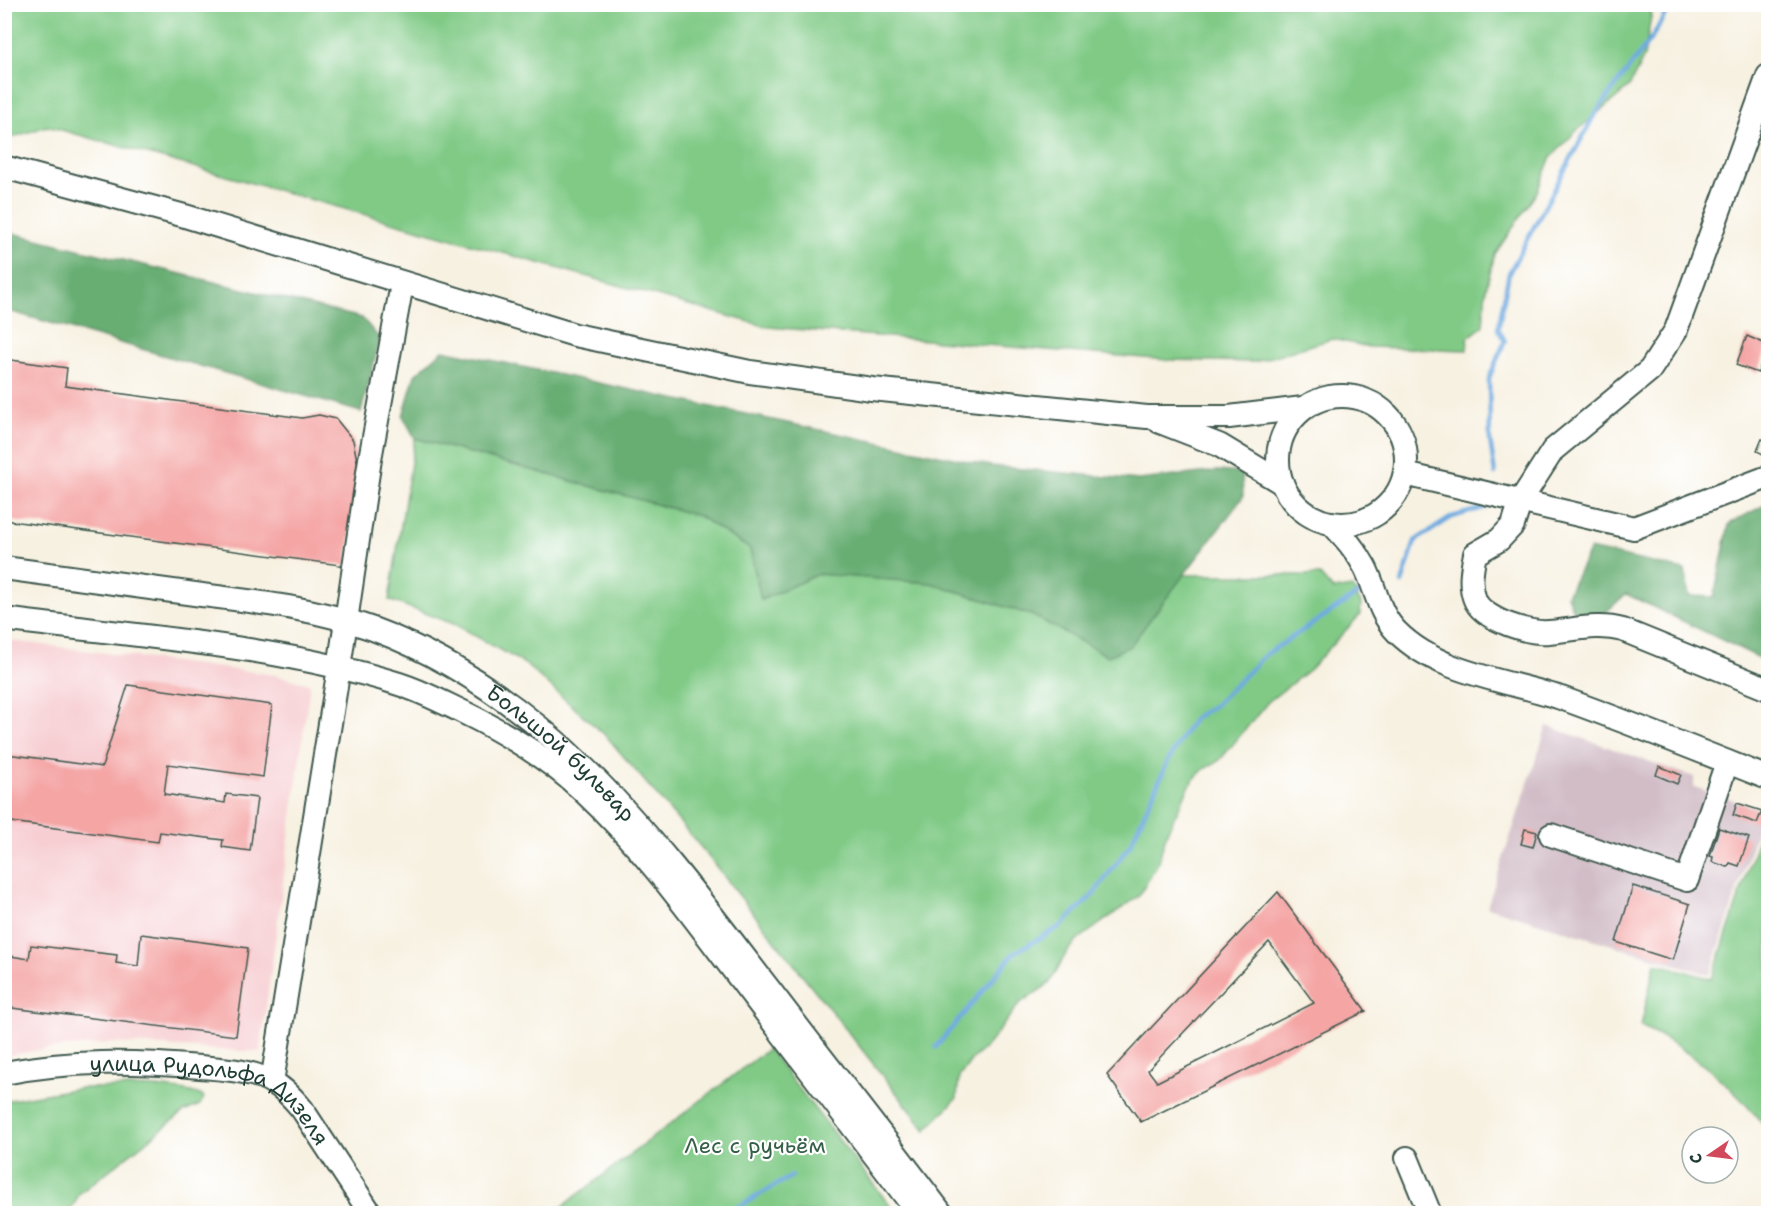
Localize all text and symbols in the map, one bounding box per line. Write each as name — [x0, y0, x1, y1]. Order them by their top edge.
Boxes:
street label: Большой бульвар — [481, 678, 642, 828]
street label: улица Рудольфа Дизеля — [89, 1049, 336, 1151]
north arrow — [1680, 1125, 1740, 1185]
park label: Лес с ручьём — [684, 1131, 826, 1160]
text: С — [1685, 1151, 1707, 1166]

